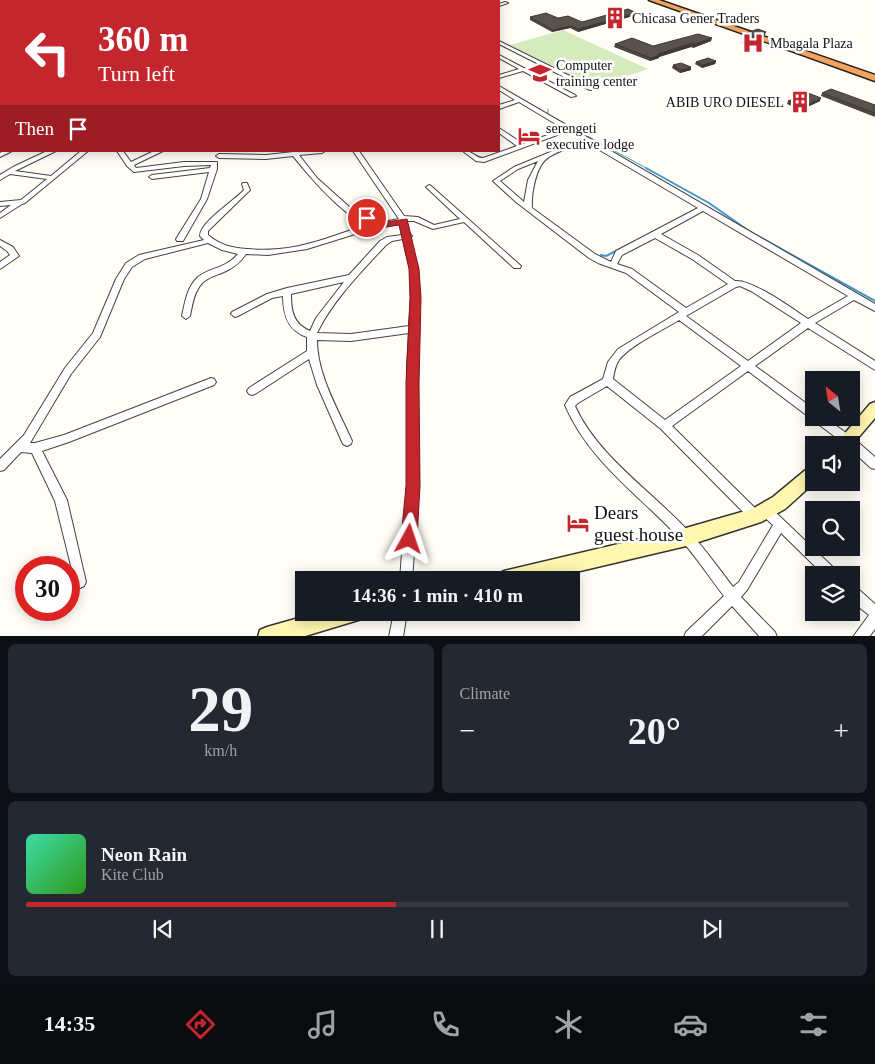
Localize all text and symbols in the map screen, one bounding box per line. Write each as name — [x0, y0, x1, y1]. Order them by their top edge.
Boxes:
building icon: Chicasa Gener Traders — [602, 5, 628, 31]
place label: Chicasa Gener Traders — [632, 11, 760, 26]
icon: left — [15, 20, 80, 85]
text: 360 m — [98, 20, 188, 59]
hospital icon: Mbagala Plaza — [740, 30, 766, 56]
place label: Mbagala Plaza — [770, 36, 854, 51]
place label: Computer training center — [556, 58, 638, 89]
school or university icon: Computer training center — [527, 60, 553, 86]
text: Turn left — [98, 61, 175, 86]
building icon: ABIB URO DIESEL — [787, 89, 813, 115]
place label: ABIB URO DIESEL — [666, 95, 784, 110]
icon: arrive — [64, 115, 92, 143]
text: Then — [15, 118, 54, 139]
place label: serengeti executive lodge — [546, 121, 634, 152]
hotel icon: serengeti executive lodge — [516, 123, 542, 149]
pin — [346, 197, 388, 239]
icon: arrive — [353, 204, 381, 232]
north arrow — [805, 371, 860, 426]
map controls — [805, 371, 860, 621]
button: sound — [805, 436, 860, 491]
button: search — [805, 501, 860, 556]
place label: Dears guest house — [594, 502, 683, 545]
hotel icon: Dears guest house — [565, 510, 591, 536]
position arrow — [382, 512, 434, 564]
speed limit sign: 30 — [15, 556, 80, 621]
button: layers — [805, 566, 860, 621]
text: 14:36 · 1 min · 410 m — [352, 585, 523, 606]
text: 29 — [188, 673, 253, 745]
text: Climate — [460, 685, 510, 702]
text: 20° — [628, 710, 681, 752]
text: − — [460, 715, 475, 746]
text: + — [833, 715, 849, 746]
text: km/h — [204, 742, 237, 759]
text: Neon Rain — [101, 844, 187, 865]
text: Kite Club — [101, 866, 164, 883]
icon: previous — [149, 915, 177, 943]
icon: pause — [423, 915, 451, 943]
icon: next — [698, 915, 726, 943]
icon: directions — [183, 1007, 218, 1042]
icon: music — [305, 1007, 340, 1042]
icon: phone — [428, 1007, 463, 1042]
icon: climate — [551, 1007, 586, 1042]
icon: car — [673, 1007, 708, 1042]
icon: filters — [796, 1007, 831, 1042]
text: 14:35 — [44, 1011, 95, 1036]

